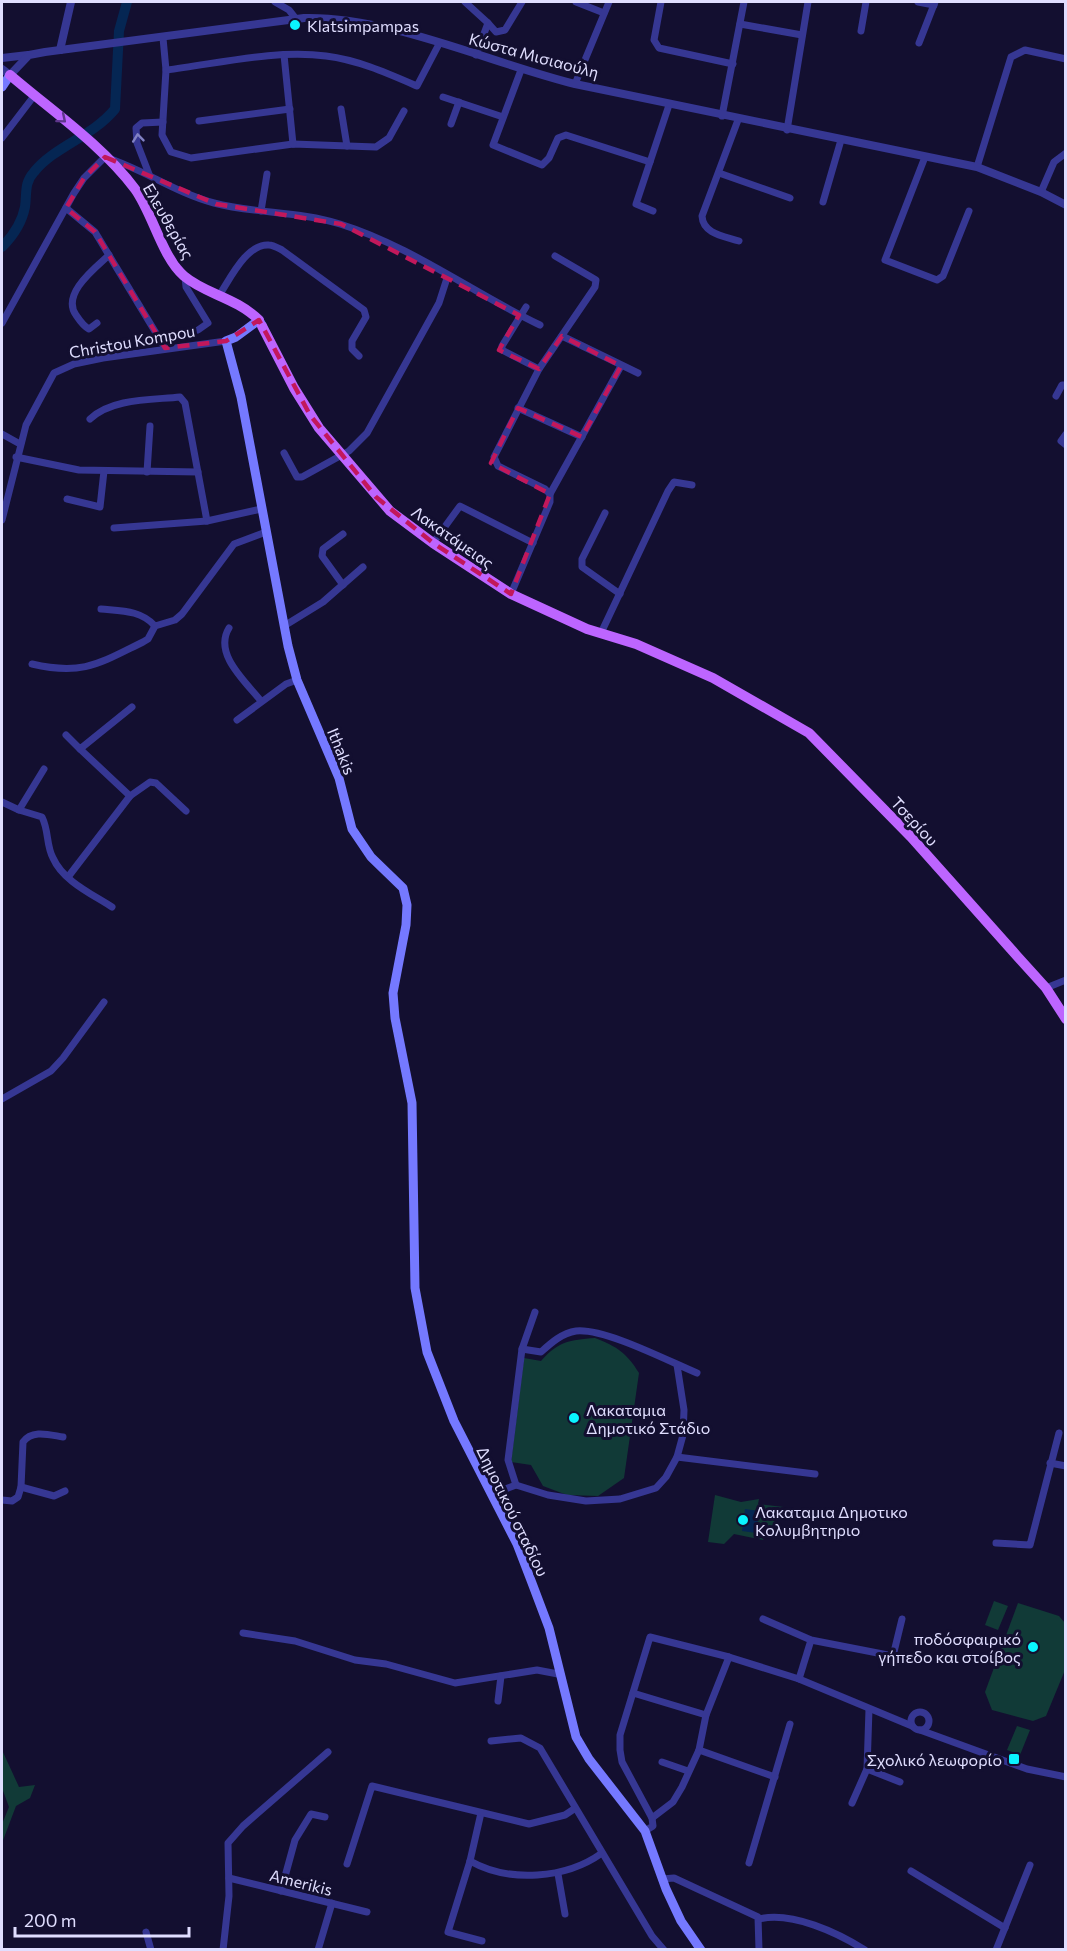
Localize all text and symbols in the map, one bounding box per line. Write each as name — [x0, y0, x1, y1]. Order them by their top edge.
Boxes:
place label: Klatsimpampas — [307, 16, 419, 35]
marker: Klatsimpampas — [288, 18, 302, 32]
street label: Κώστα Μισιαούλη — [467, 29, 601, 81]
one-way arrow — [55, 112, 66, 123]
one-way arrow — [132, 133, 145, 143]
street label: Ελευθερίας — [140, 180, 198, 262]
street label: Christou Kompou — [68, 321, 196, 361]
street label: Λακατάμειας — [408, 502, 498, 572]
street label: Ithakis — [324, 725, 360, 777]
street label: Τσερίου — [888, 793, 942, 849]
place label: Λακαταμια Δημοτικό Στάδιο — [586, 1400, 710, 1437]
marker: Λακαταμια Δημοτικό Στάδιο — [567, 1411, 581, 1425]
street label: Δημοτικού σταδίου — [473, 1443, 553, 1579]
place label: Λακαταμια Δημοτικο Κολυμβητηριο — [755, 1502, 908, 1539]
marker: Λακαταμια Δημοτικο Κολυμβητηριο — [736, 1513, 750, 1527]
place label: ποδόσφαιρικό γήπεδο και στοίβος — [878, 1629, 1021, 1666]
marker: ποδόσφαιρικό γήπεδο και στοίβος — [1026, 1640, 1040, 1654]
place label: Σχολικό λεωφορίο — [867, 1750, 1002, 1769]
marker: Σχολικό λεωφορίο — [1007, 1752, 1021, 1766]
street label: Amerikis — [268, 1865, 334, 1899]
scale bar — [15, 1900, 189, 1938]
text: 200 m — [24, 1909, 77, 1931]

